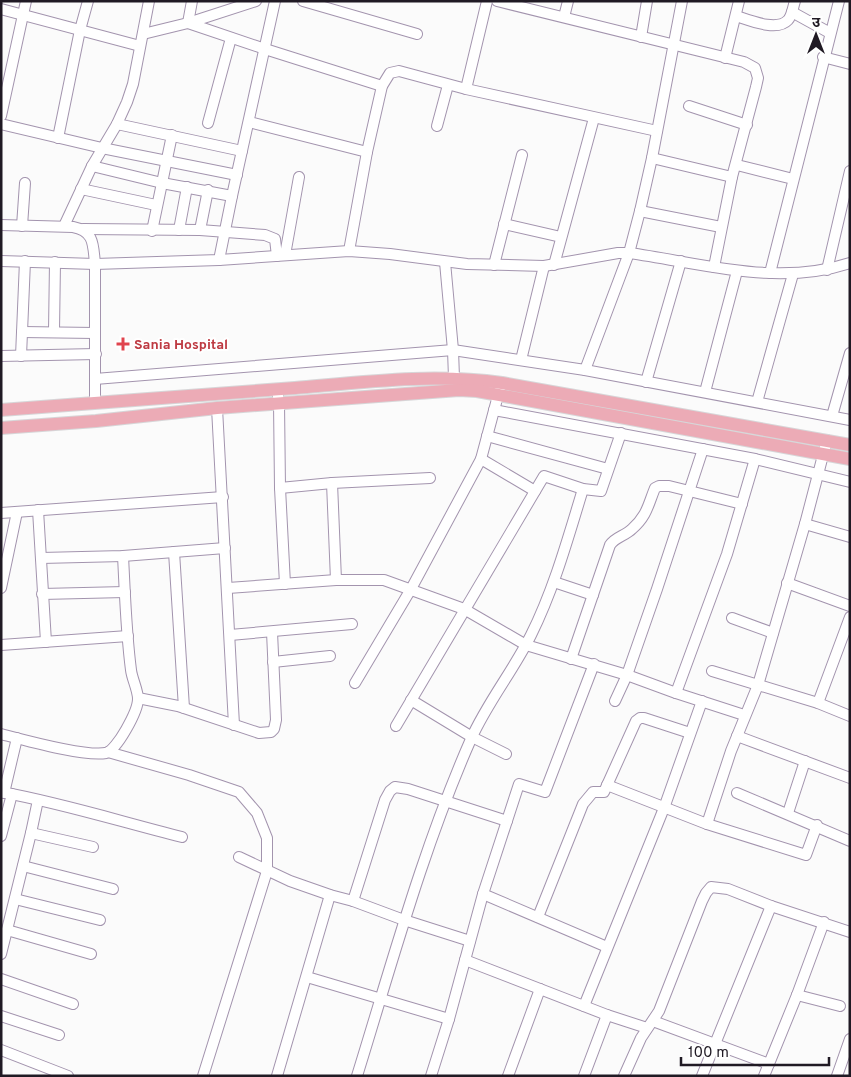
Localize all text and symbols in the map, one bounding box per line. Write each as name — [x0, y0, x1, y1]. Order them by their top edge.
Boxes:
north arrow — [791, 10, 841, 60]
text: उ — [812, 15, 821, 32]
marker: Sania Hospital — [116, 337, 130, 351]
place label: Sania Hospital — [134, 337, 228, 354]
scale bar — [681, 1034, 828, 1066]
text: 100 m — [688, 1044, 729, 1063]

